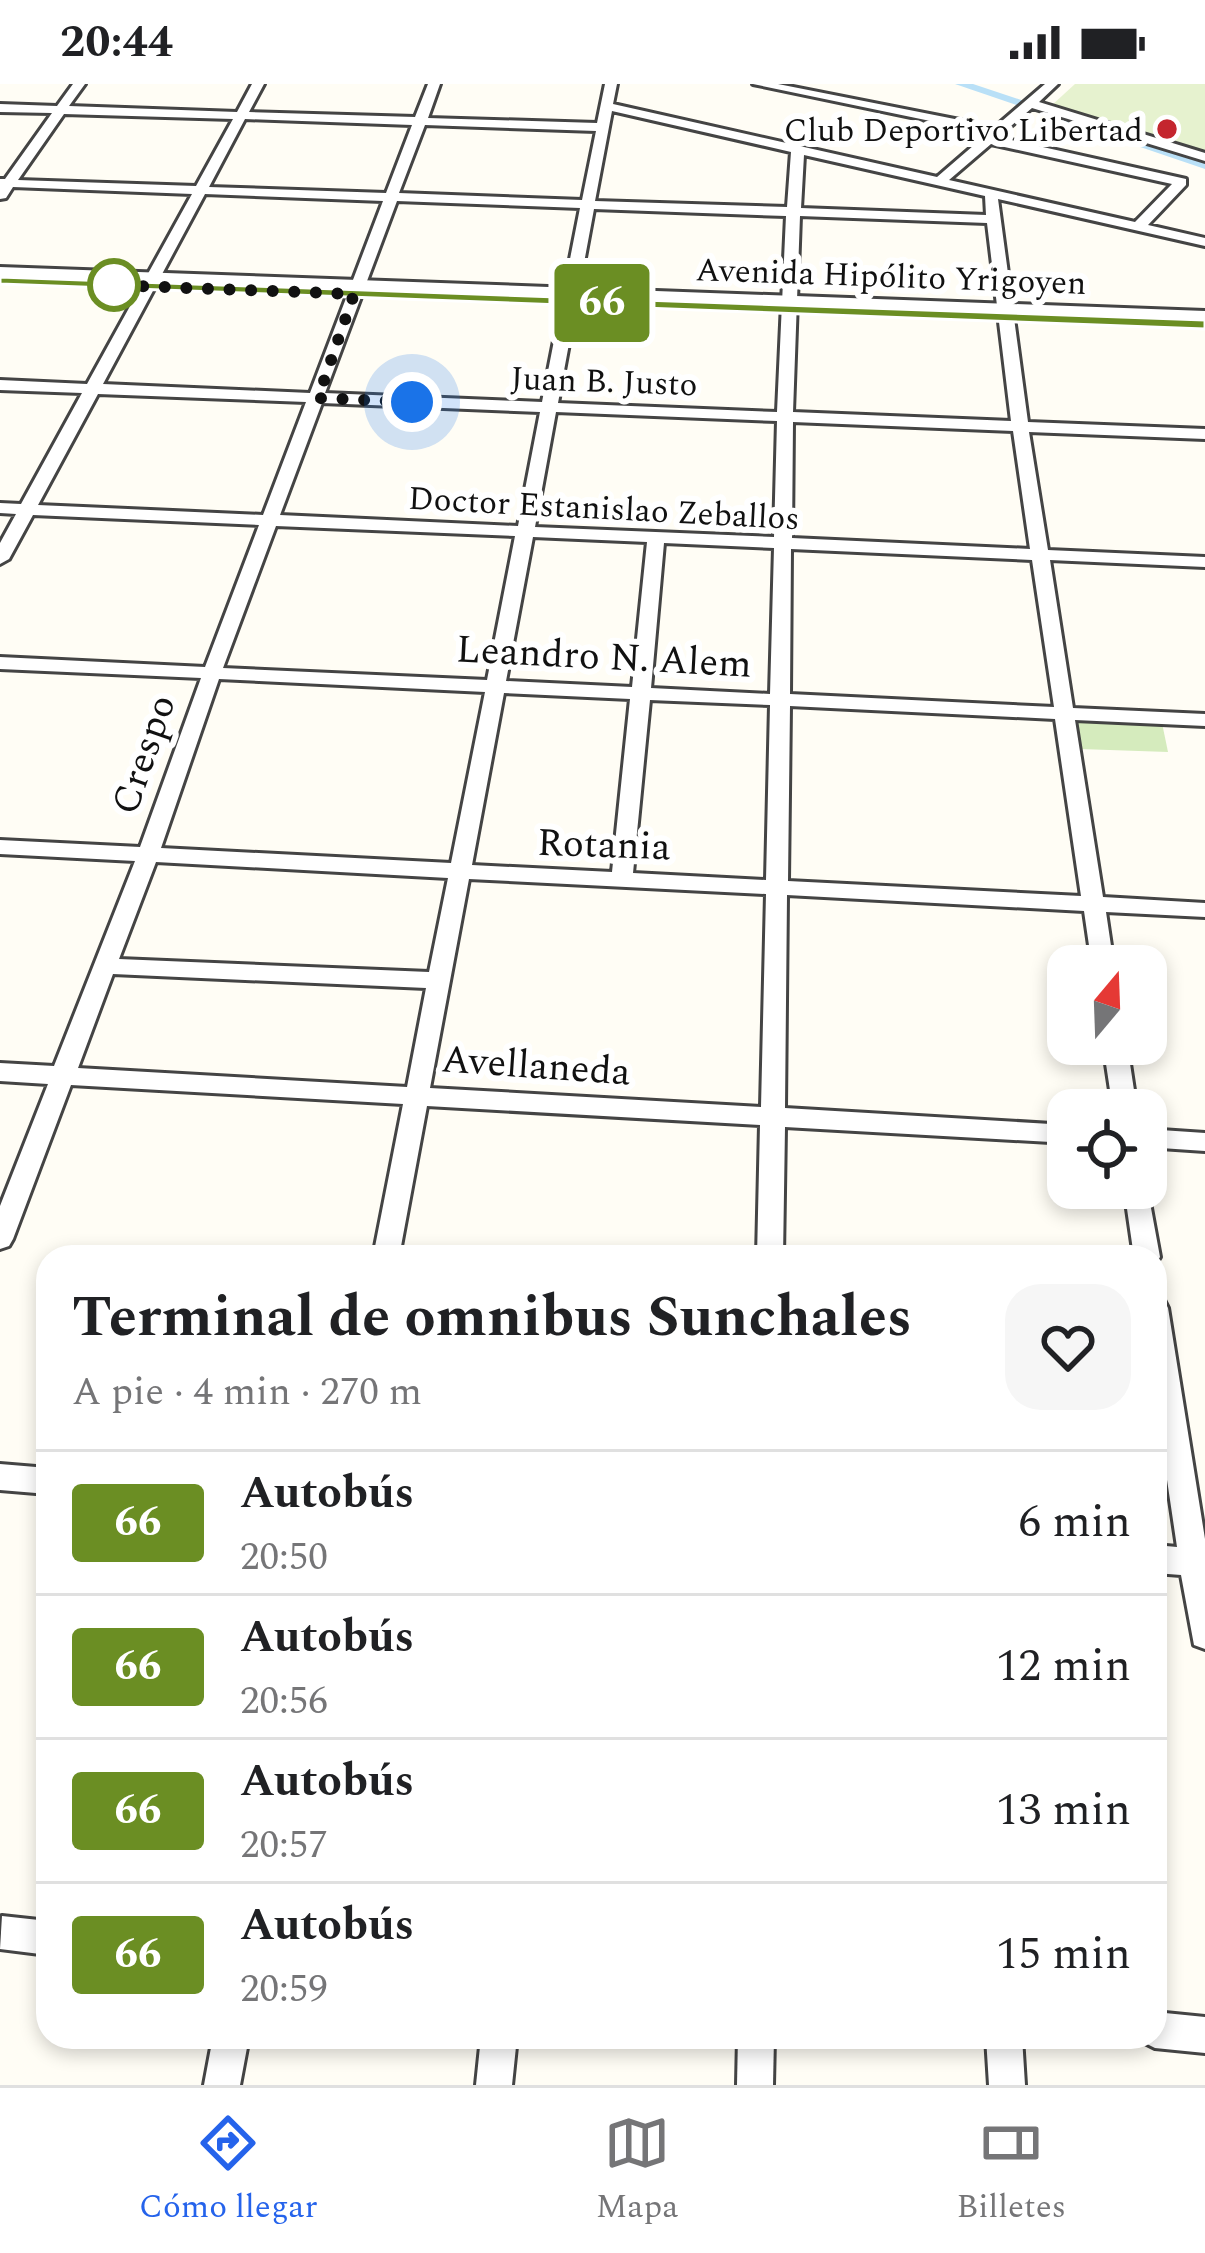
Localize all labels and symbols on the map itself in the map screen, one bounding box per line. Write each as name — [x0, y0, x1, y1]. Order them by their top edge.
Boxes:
place label: Club Deportivo Libertad — [784, 106, 1143, 156]
marker: Club Deportivo Libertad — [1154, 116, 1180, 142]
street label: Avenida Hipólito Yrigoyen — [695, 245, 1087, 309]
unlabelled marker — [89, 260, 139, 310]
line badge: 66 — [548, 264, 656, 342]
street label: Juan B. Justo — [510, 354, 698, 410]
your location — [382, 372, 442, 432]
street label: Doctor Estanislao Zeballos — [407, 474, 801, 544]
street label: Leandro N. Alem — [455, 620, 753, 695]
street label: Crespo — [96, 687, 192, 823]
street label: Rotania — [536, 814, 672, 877]
north arrow — [1047, 945, 1167, 1065]
street label: Avellaneda — [439, 1030, 633, 1103]

